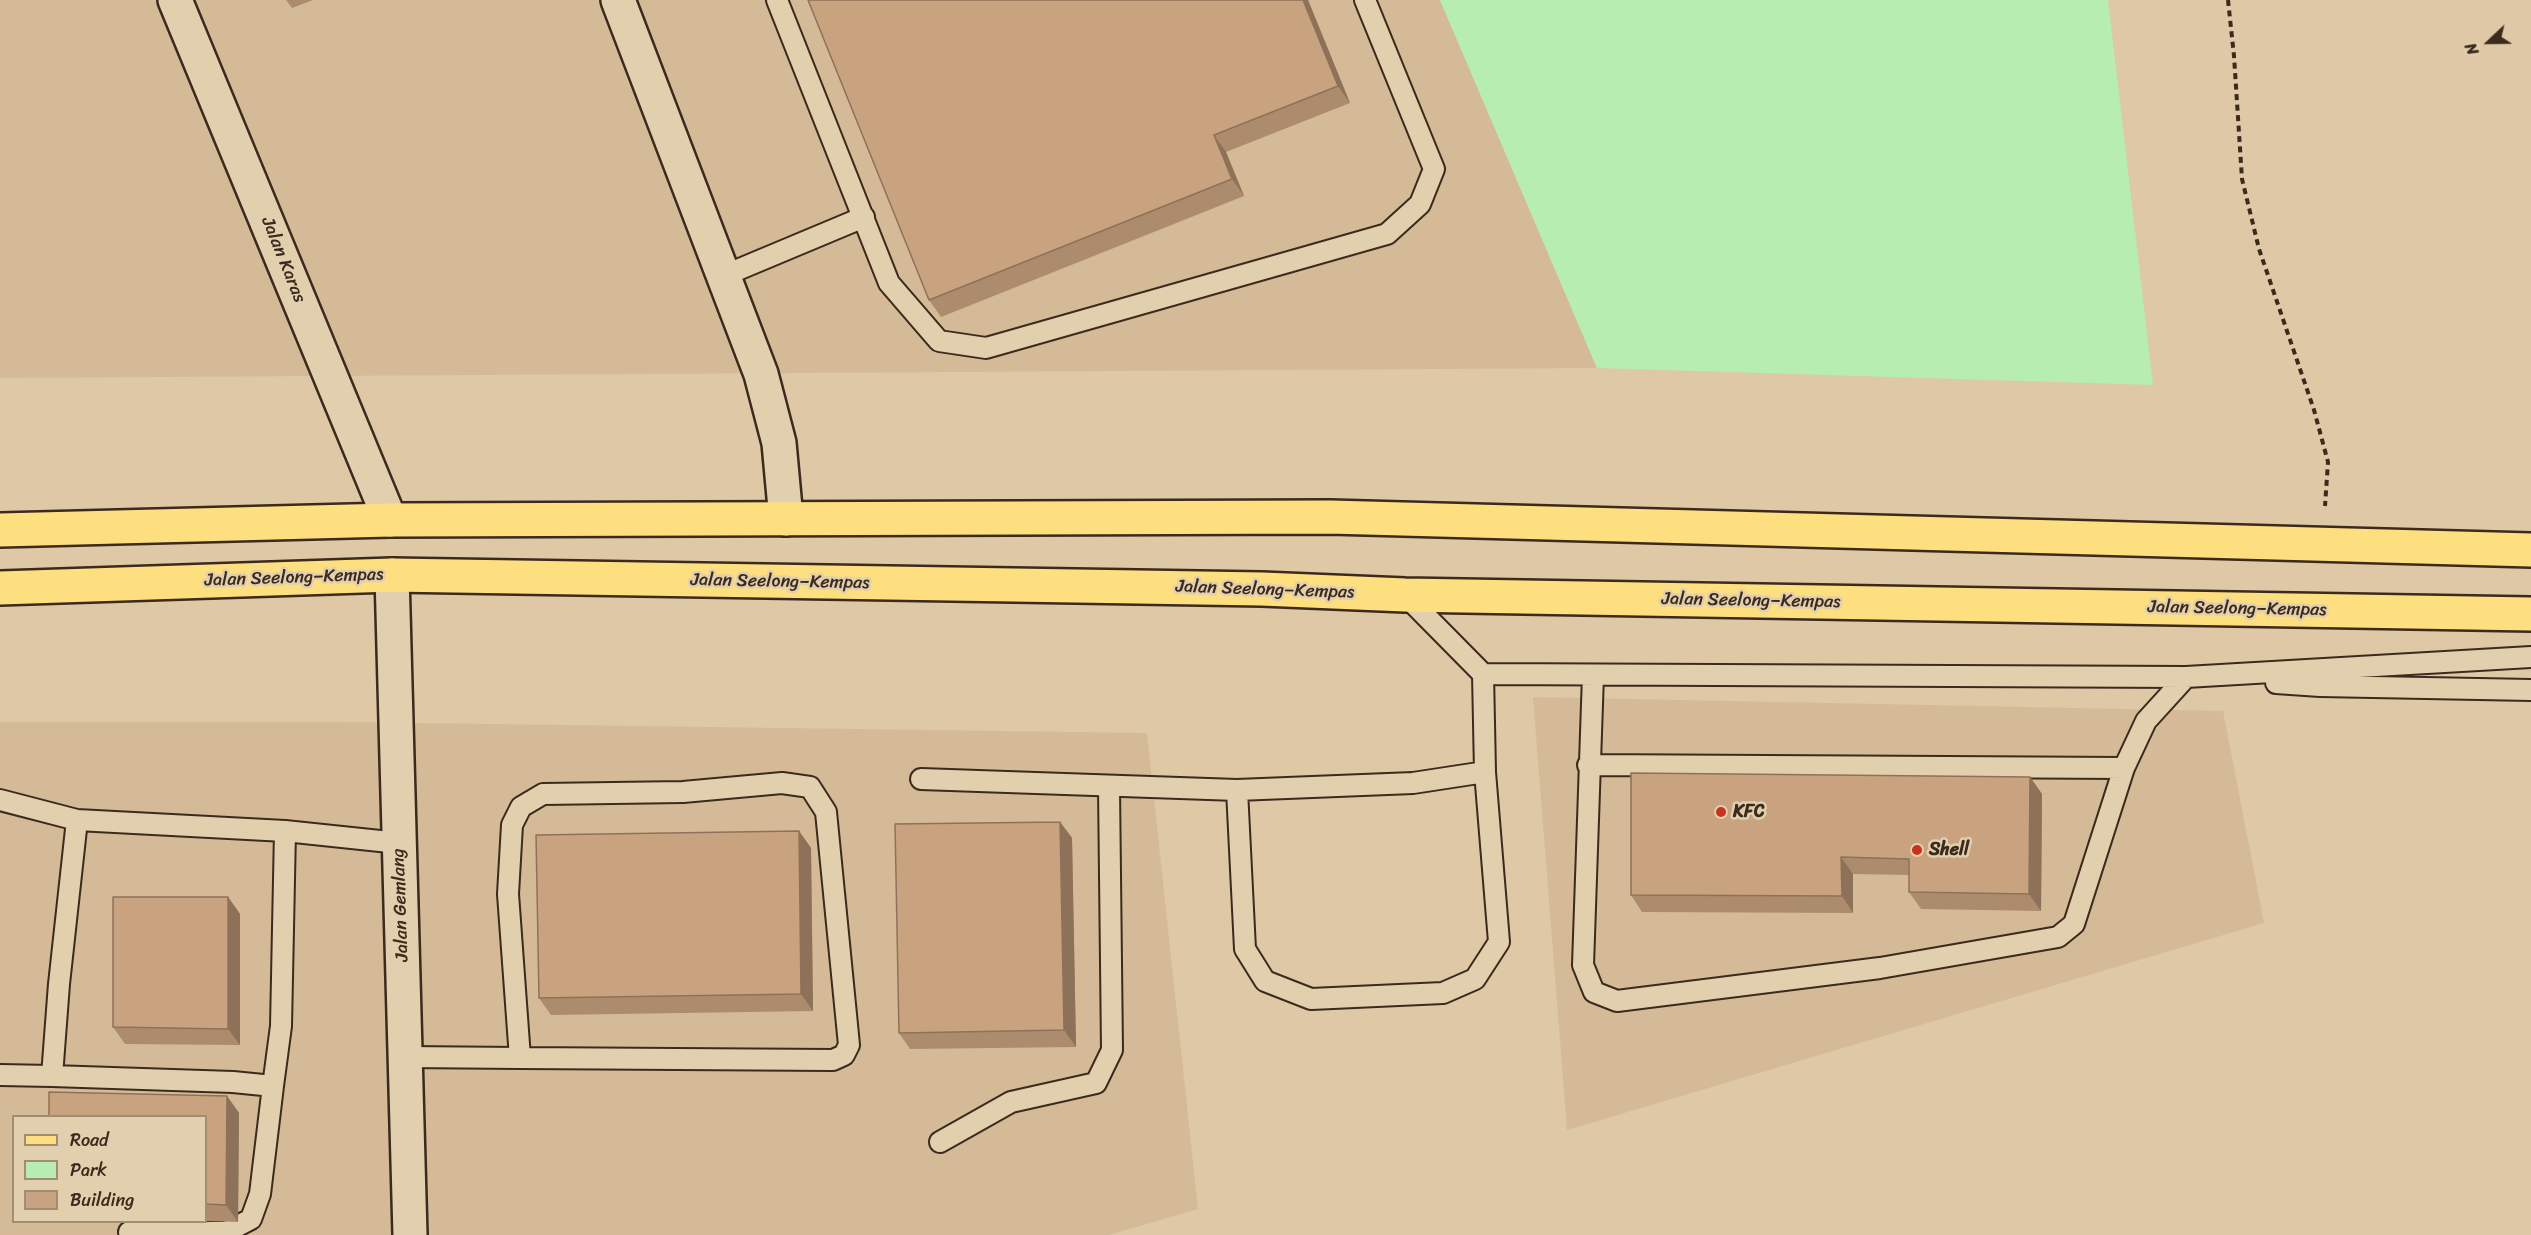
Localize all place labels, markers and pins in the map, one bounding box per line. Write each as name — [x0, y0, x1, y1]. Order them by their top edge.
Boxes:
place label: KFC — [1733, 801, 1765, 823]
marker: KFC — [1714, 805, 1728, 819]
place label: Shell — [1929, 839, 1969, 861]
marker: Shell — [1910, 843, 1924, 857]

